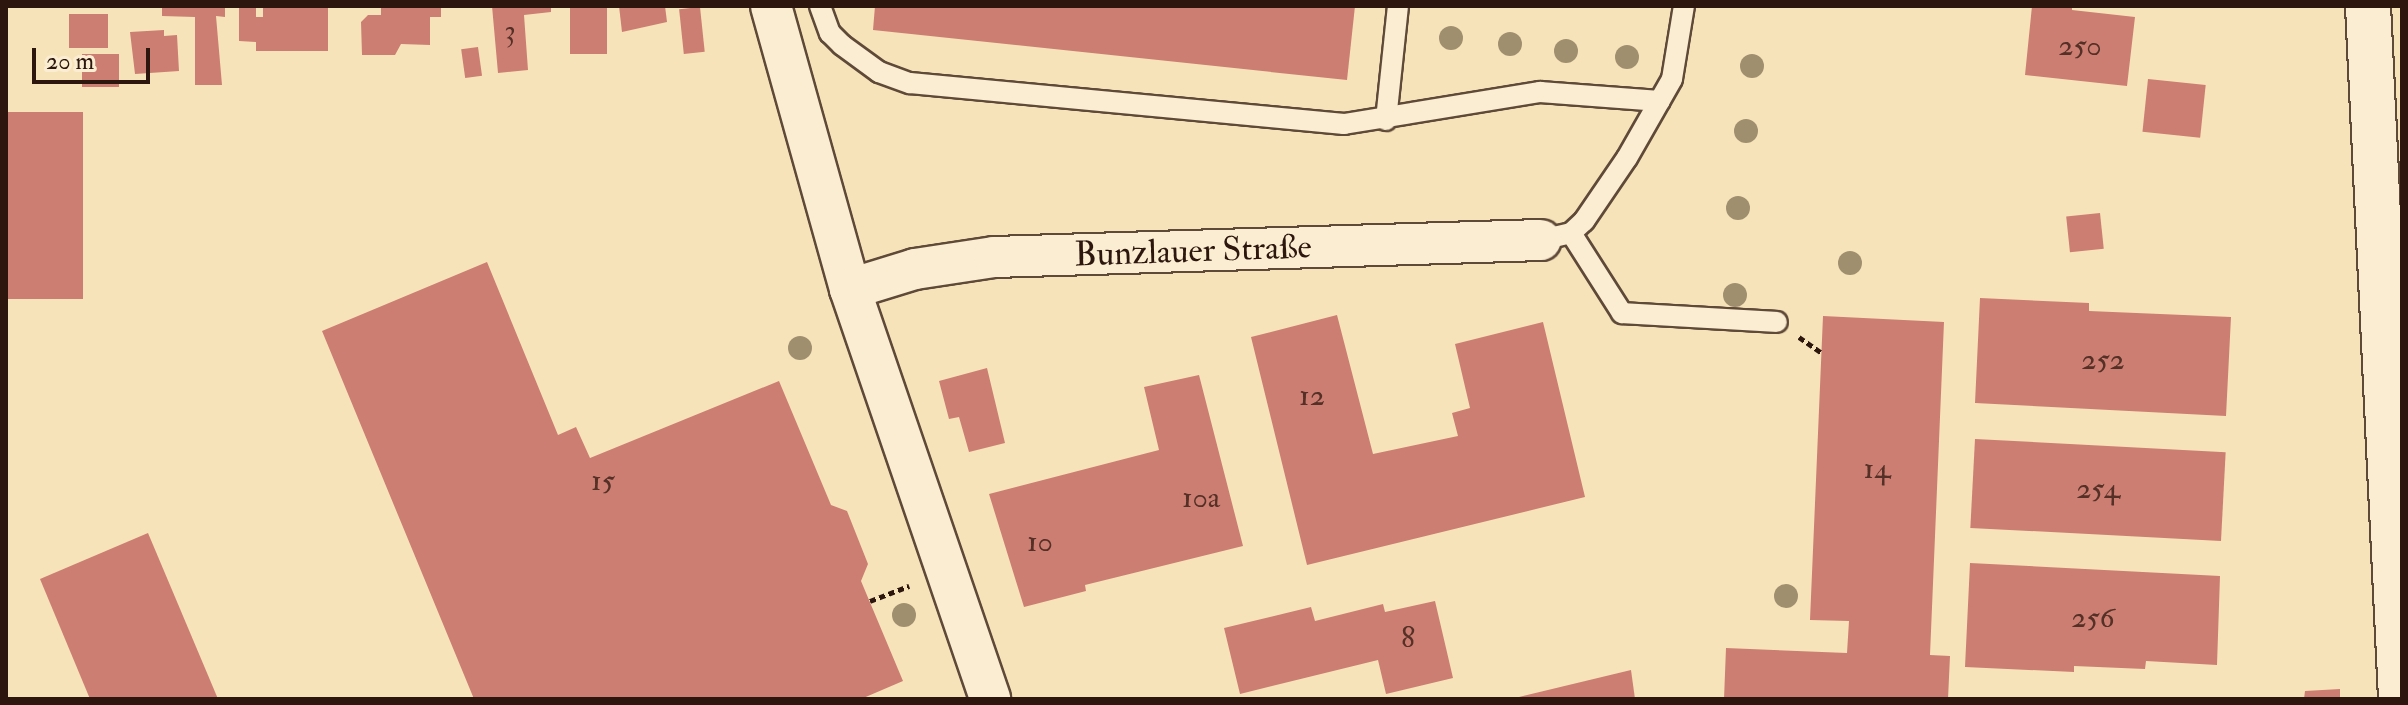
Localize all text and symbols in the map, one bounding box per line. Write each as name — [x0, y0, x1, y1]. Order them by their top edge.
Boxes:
house number: 3 — [504, 13, 516, 49]
house number: 250 — [2058, 28, 2102, 64]
scale bar — [36, 32, 154, 82]
text: 20 m — [46, 46, 94, 77]
street label: Bunzlauer Straße — [1074, 226, 1312, 276]
house number: 252 — [2081, 342, 2125, 378]
house number: 12 — [1299, 378, 1325, 414]
house number: 14 — [1864, 451, 1890, 487]
house number: 15 — [591, 463, 615, 499]
house number: 254 — [2076, 471, 2120, 507]
house number: 10a — [1182, 480, 1220, 516]
house number: 10 — [1027, 524, 1053, 560]
house number: 256 — [2071, 600, 2115, 636]
house number: 8 — [1401, 620, 1415, 656]

